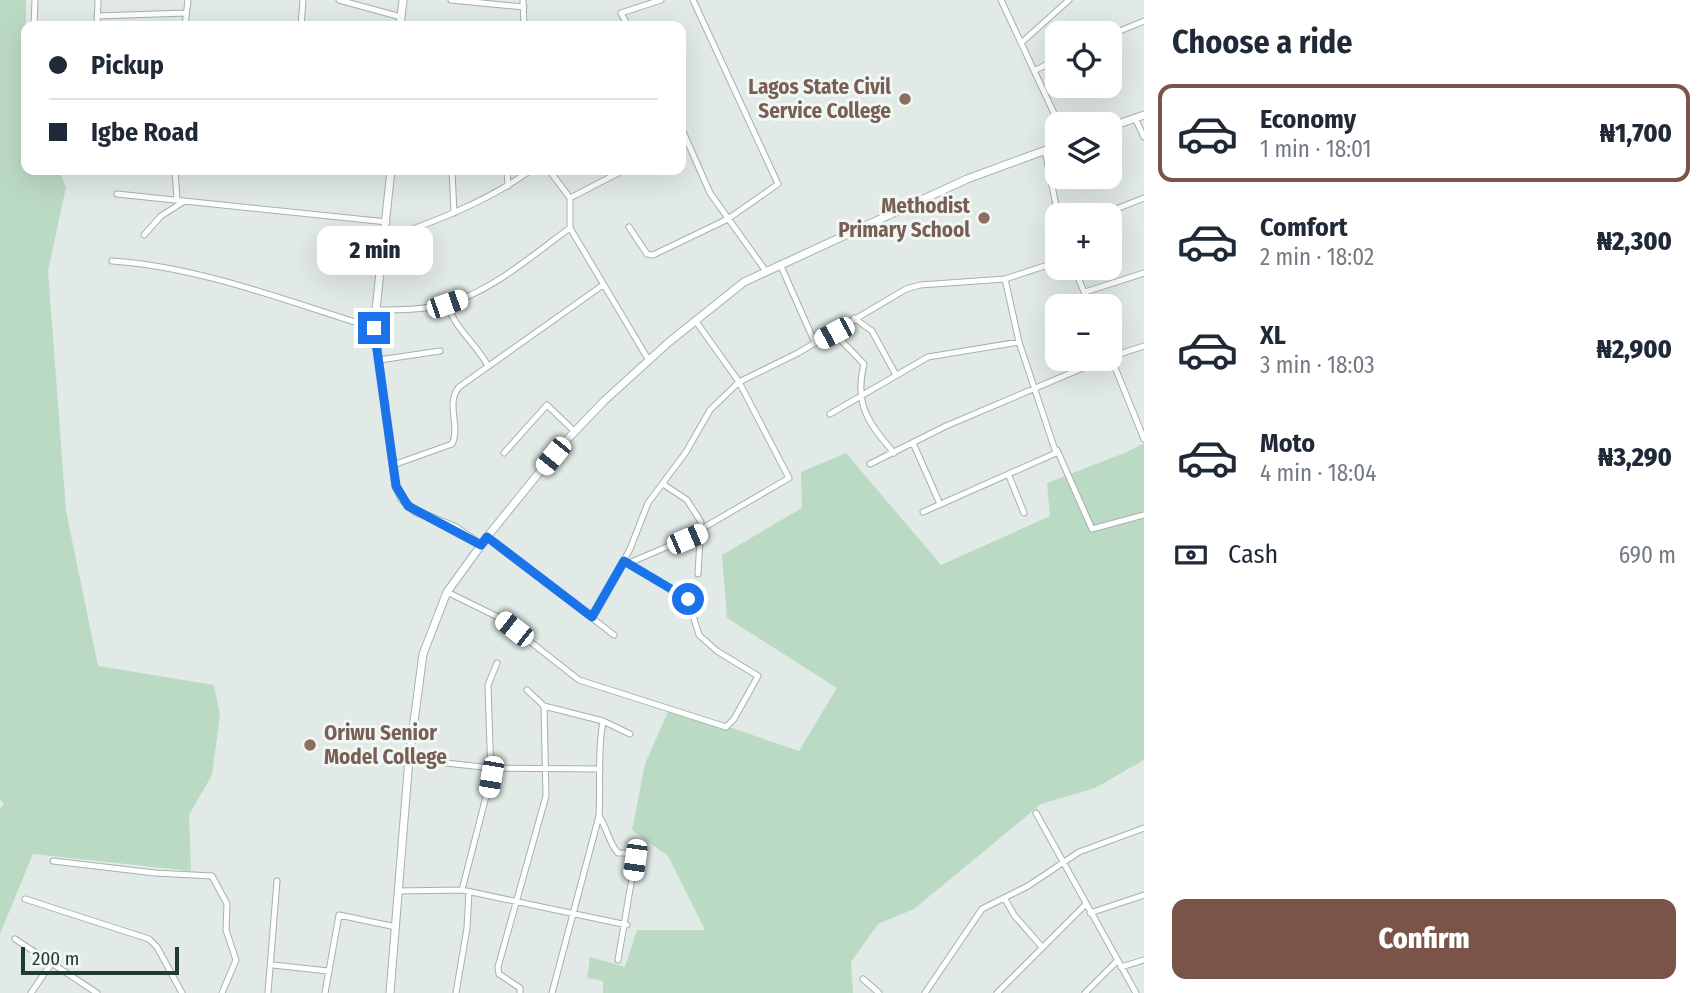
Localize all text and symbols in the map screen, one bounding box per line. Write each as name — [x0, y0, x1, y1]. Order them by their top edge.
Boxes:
map controls — [1045, 21, 1122, 371]
button: locate — [1045, 21, 1122, 98]
text: Choose a ride — [1172, 23, 1353, 61]
text: Pickup — [91, 50, 164, 81]
place label: Lagos State Civil Service College — [748, 74, 891, 124]
marker: Lagos State Civil Service College — [897, 91, 913, 107]
icon: car — [1176, 102, 1239, 165]
text: Economy — [1260, 104, 1356, 135]
button: layers — [1045, 112, 1122, 189]
text: Igbe Road — [91, 117, 199, 148]
text: ₦1,700 — [1600, 118, 1672, 149]
text: 1 min · 18:01 — [1260, 135, 1371, 163]
place label: Methodist Primary School — [838, 193, 971, 243]
button: + — [1045, 203, 1122, 280]
marker: Methodist Primary School — [976, 210, 992, 226]
icon: car — [1176, 210, 1239, 273]
text: Comfort — [1260, 212, 1348, 243]
callout: 2 min — [316, 226, 432, 276]
text: ₦2,300 — [1597, 226, 1672, 257]
text: 2 min — [350, 236, 400, 264]
text: 2 min · 18:02 — [1260, 243, 1374, 271]
car — [424, 287, 471, 321]
button: − — [1045, 294, 1122, 371]
route end — [358, 312, 390, 344]
car — [811, 314, 858, 352]
icon: car — [1176, 318, 1239, 381]
text: XL — [1260, 320, 1286, 351]
text: ₦2,900 — [1597, 334, 1672, 365]
text: 3 min · 18:03 — [1260, 351, 1375, 379]
icon: car — [1176, 426, 1239, 489]
text: Moto — [1260, 428, 1315, 459]
car — [532, 433, 575, 479]
text: ₦3,290 — [1598, 442, 1672, 473]
text: 4 min · 18:04 — [1260, 459, 1376, 487]
car — [664, 521, 711, 557]
icon: cash — [1172, 536, 1210, 574]
text: Cash — [1228, 539, 1278, 570]
text: 690 m — [1619, 541, 1676, 569]
route start — [672, 583, 704, 615]
car — [491, 608, 538, 650]
place label: Oriwu Senior Model College — [324, 720, 447, 770]
marker: Oriwu Senior Model College — [302, 737, 318, 753]
car — [478, 754, 505, 800]
car — [622, 838, 649, 882]
button: Confirm — [1172, 899, 1676, 979]
scale bar — [21, 944, 178, 976]
text: 200 m — [32, 947, 79, 970]

